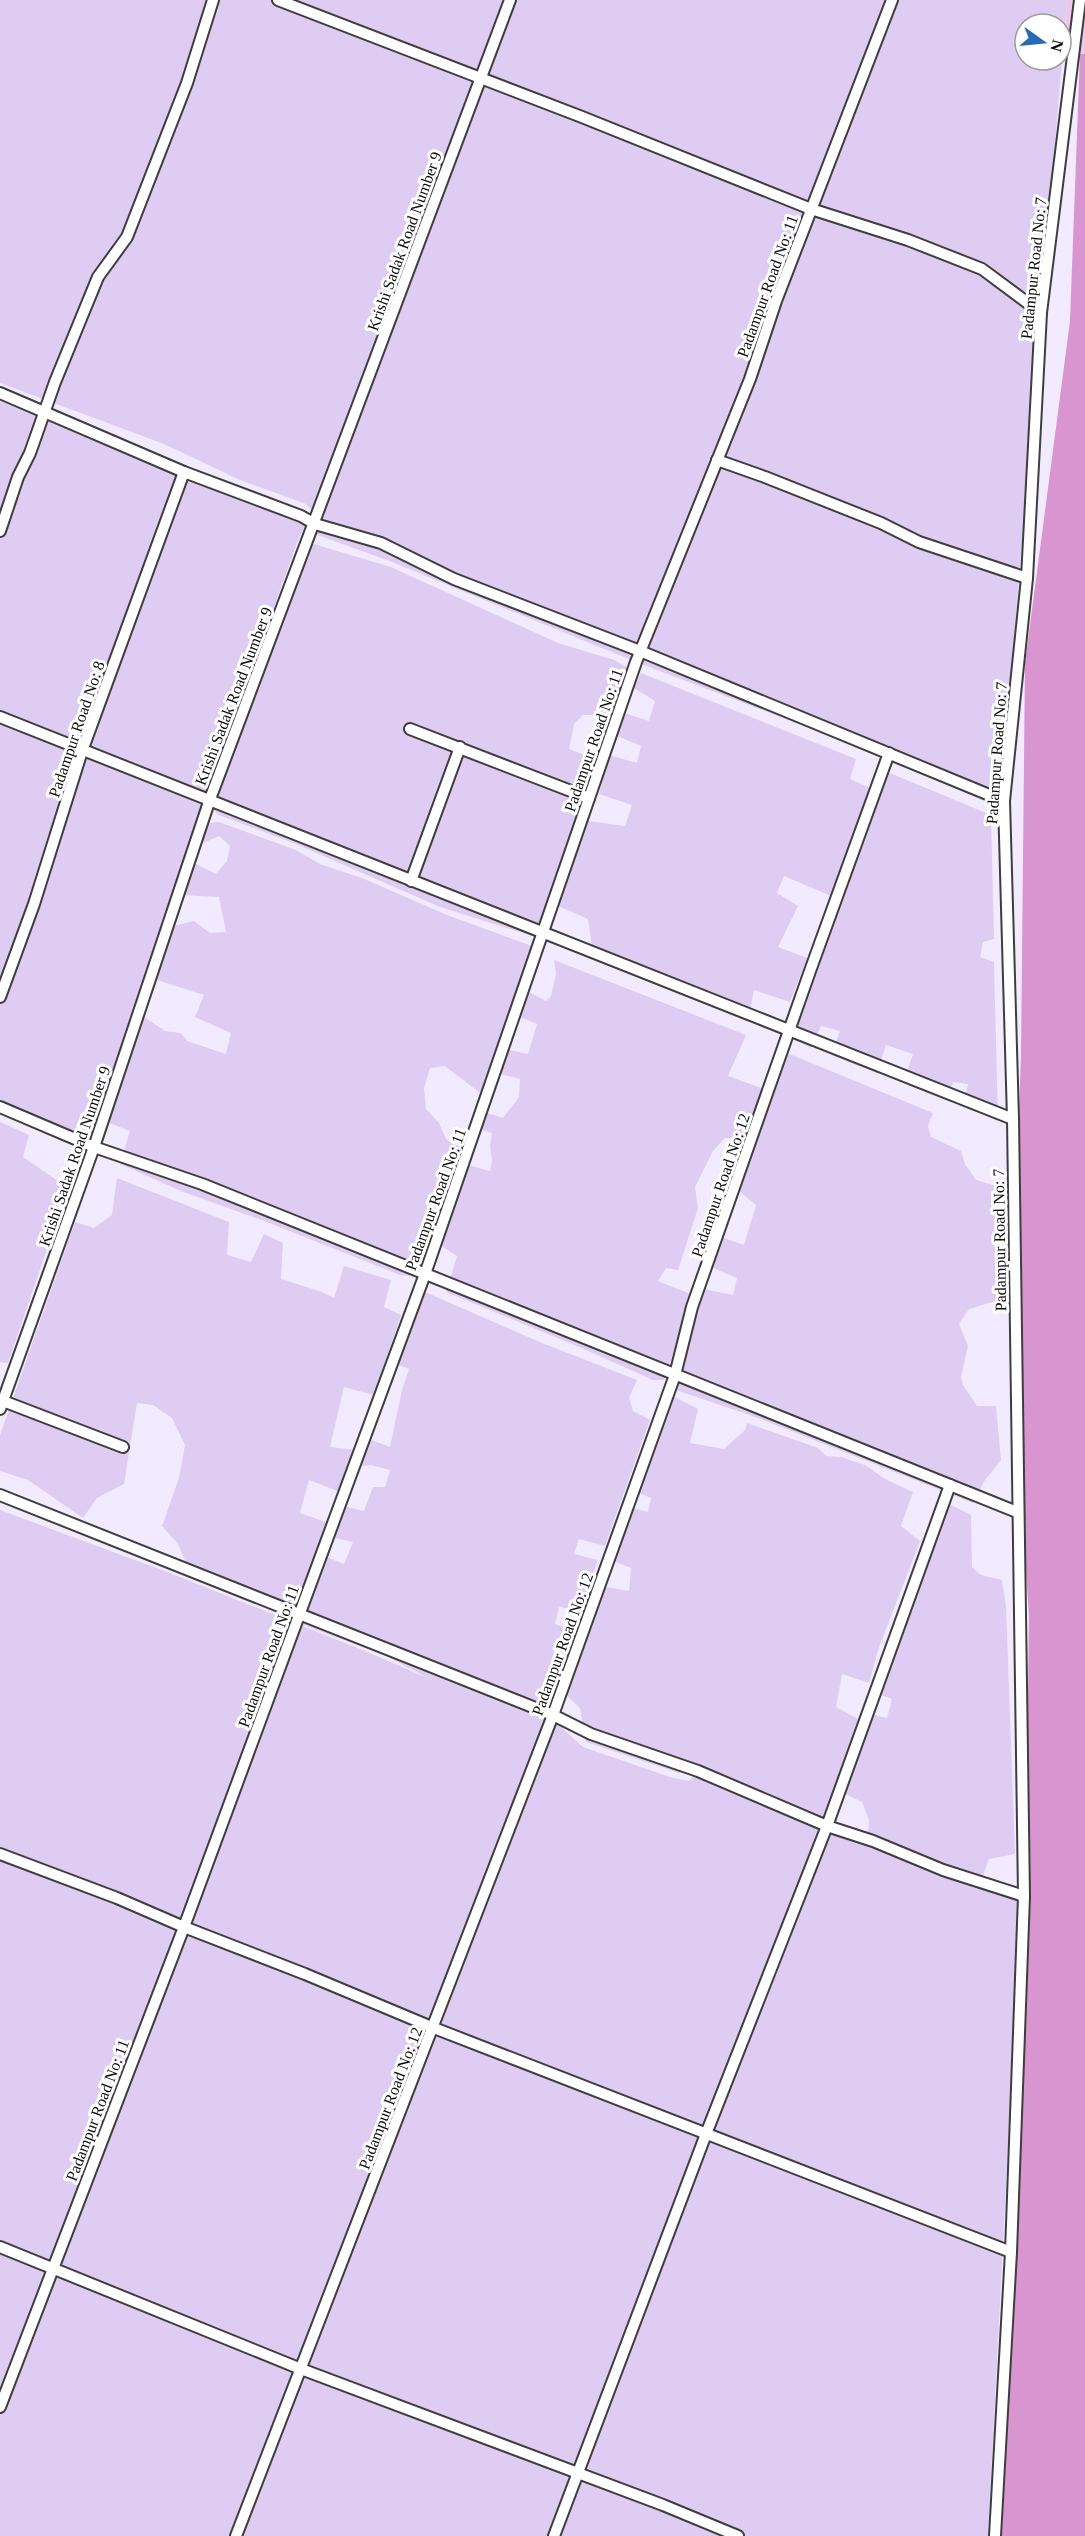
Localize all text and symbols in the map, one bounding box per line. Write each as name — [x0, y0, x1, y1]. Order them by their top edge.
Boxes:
north arrow — [1013, 12, 1073, 72]
text: N — [1047, 38, 1067, 54]
street label: Krishi Sadak Road Number 9 — [364, 149, 445, 333]
street label: Padampur Road No: 7 — [1018, 196, 1050, 340]
street label: Padampur Road No: 11 — [734, 213, 802, 360]
street label: Krishi Sadak Road Number 9 — [192, 605, 275, 788]
street label: Padampur Road No: 8 — [45, 659, 109, 800]
street label: Padampur Road No: 11 — [561, 666, 627, 814]
street label: Padampur Road No: 7 — [983, 681, 1011, 825]
street label: Krishi Sadak Road Number 9 — [36, 1064, 113, 1248]
street label: Padampur Road No: 12 — [688, 1111, 754, 1259]
street label: Padampur Road No: 11 — [402, 1126, 470, 1273]
street label: Padampur Road No: 7 — [990, 1169, 1010, 1311]
street label: Padampur Road No: 12 — [529, 1570, 597, 1718]
street label: Padampur Road No: 11 — [235, 1583, 303, 1730]
street label: Padampur Road No: 12 — [356, 2025, 426, 2172]
street label: Padampur Road No: 11 — [63, 2037, 133, 2184]

